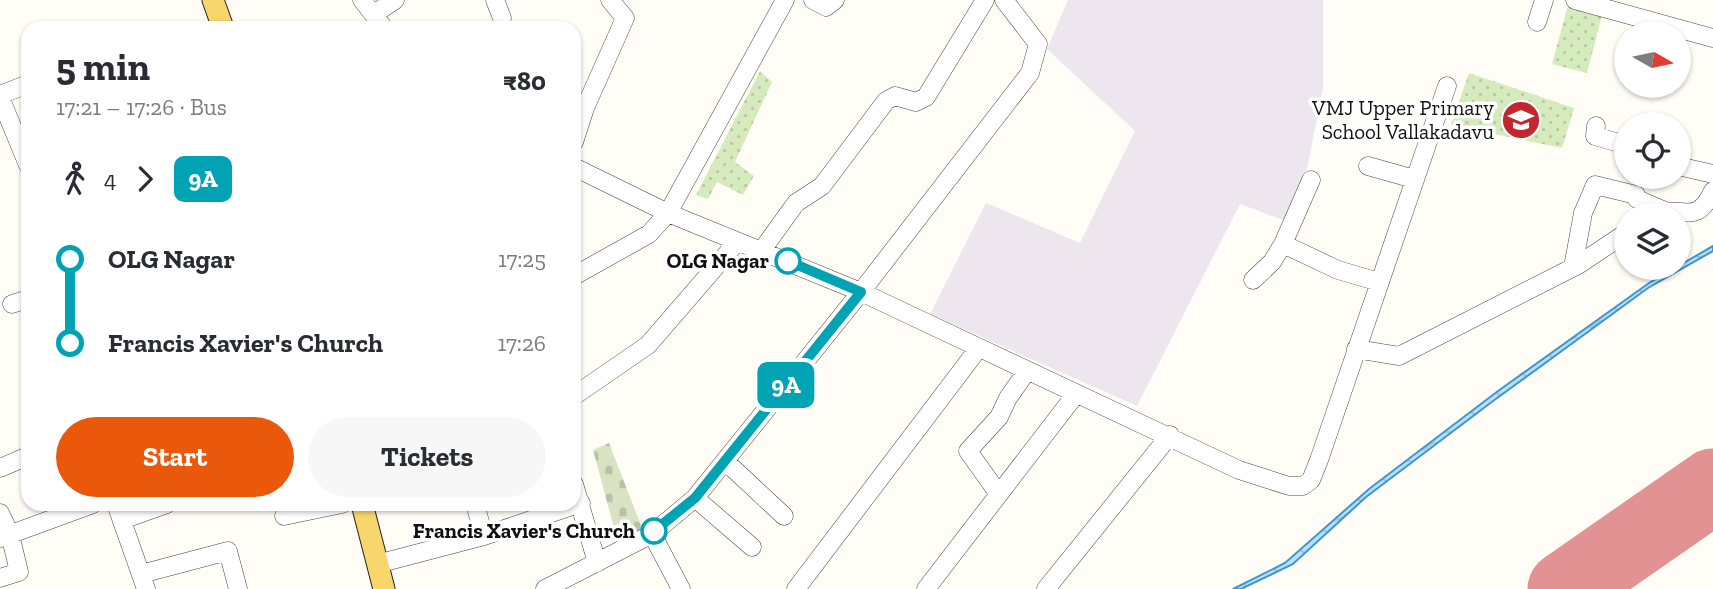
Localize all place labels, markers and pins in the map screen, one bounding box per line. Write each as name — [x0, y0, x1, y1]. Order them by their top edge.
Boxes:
place label: VMJ Upper Primary School Vallakadavu — [1311, 95, 1494, 144]
school or university icon: VMJ Upper Primary School Vallakadavu — [1500, 99, 1542, 141]
place label: OLG Nagar — [666, 248, 769, 273]
marker: OLG Nagar — [775, 248, 801, 274]
place label: Francis Xavier's Church — [413, 518, 635, 543]
marker: Francis Xavier's Church — [641, 518, 667, 544]

